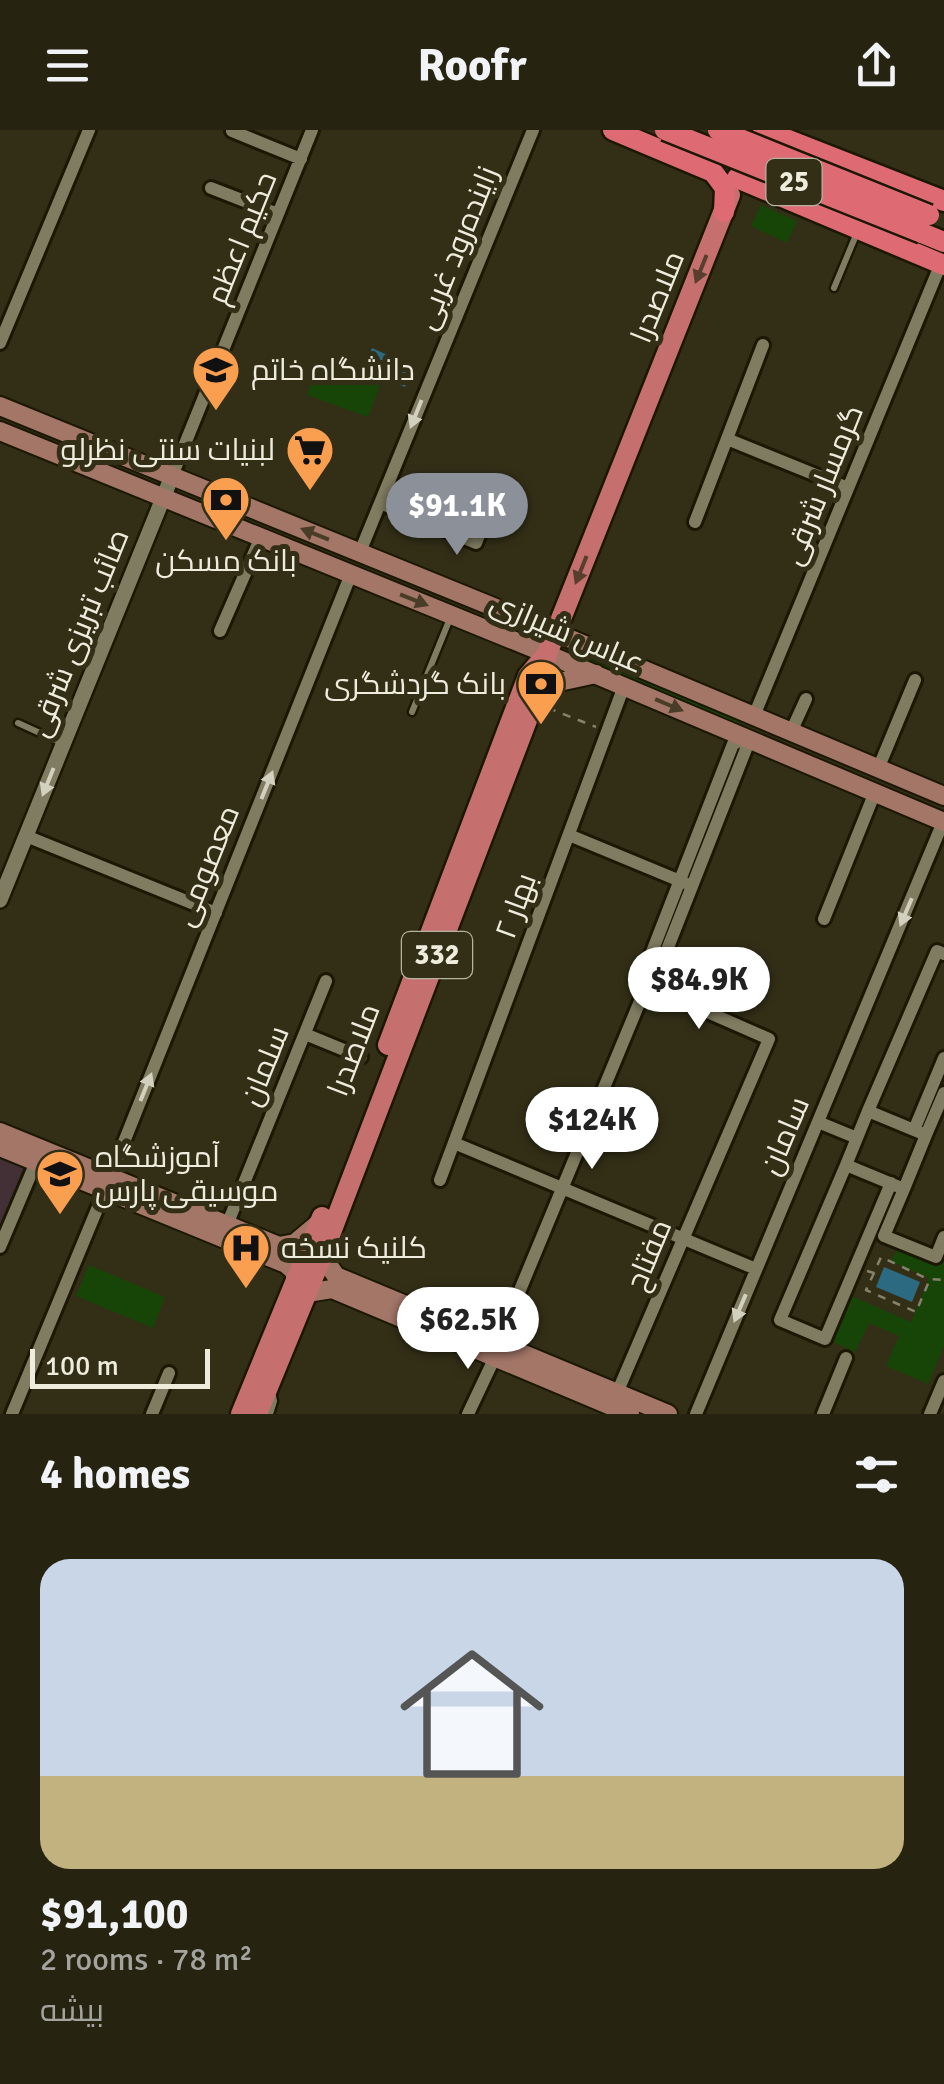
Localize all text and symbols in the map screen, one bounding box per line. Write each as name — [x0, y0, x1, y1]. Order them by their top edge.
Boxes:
icon: menu — [40, 38, 95, 93]
text: Roofr — [417, 38, 527, 93]
icon: share — [849, 38, 904, 93]
road number: 25 — [766, 159, 822, 205]
street label: زاینده‌رود غربی — [407, 161, 507, 335]
street label: حکیم اعظم — [199, 166, 286, 310]
street label: ملاصدرا — [623, 246, 693, 348]
one-way arrow — [693, 254, 709, 284]
school or university icon: دانشگاه خاتم — [190, 344, 242, 412]
place label: دانشگاه خاتم — [251, 352, 415, 390]
street label: گرمسار شرقی — [774, 399, 872, 571]
one-way arrow — [408, 400, 424, 430]
supermarket icon: لبنیات سنتی نظرلو — [284, 424, 336, 492]
place label: لبنیات سنتی نظرلو — [61, 432, 275, 469]
pin: $91.1K — [376, 473, 538, 558]
bank icon: بانک مسکن — [200, 474, 252, 542]
text: $91.1K — [408, 486, 506, 525]
street label: صائب تبریزی شرقی — [20, 524, 138, 742]
one-way arrow — [300, 526, 330, 542]
place label: بانک مسکن — [155, 543, 297, 580]
one-way arrow — [572, 556, 588, 586]
street label: عباس شیرازی — [484, 584, 650, 682]
one-way arrow — [400, 592, 430, 608]
bank icon: بانک گردشگری — [515, 658, 567, 726]
place label: بانک گردشگری — [324, 666, 506, 703]
one-way arrow — [654, 697, 684, 713]
one-way arrow — [39, 767, 55, 797]
one-way arrow — [259, 770, 275, 800]
street label: معصومی — [166, 800, 248, 932]
street label: بهار ۲ — [487, 868, 545, 944]
one-way arrow — [898, 897, 914, 926]
road number: 332 — [402, 932, 472, 978]
pin: $84.9K — [618, 947, 780, 1032]
text: $84.9K — [650, 960, 748, 999]
street label: ملاصدرا — [320, 999, 388, 1101]
street label: سلمان — [232, 1021, 298, 1111]
one-way arrow — [138, 1071, 154, 1101]
pin: $124K — [522, 1087, 662, 1172]
street label: سامان — [752, 1091, 818, 1181]
text: $124K — [548, 1100, 636, 1139]
place label: آموزشگاه موسیقی پارس — [95, 1139, 279, 1210]
school or university icon: آموزشگاه موسیقی پارس — [34, 1148, 86, 1216]
street label: مفتاح — [618, 1214, 681, 1296]
hospital icon: کلنیک نسخه — [220, 1222, 272, 1290]
place label: کلنیک نسخه — [281, 1230, 427, 1267]
pin: $62.5K — [387, 1287, 549, 1372]
one-way arrow — [732, 1293, 748, 1323]
text: $62.5K — [419, 1300, 517, 1339]
scale bar — [30, 1344, 210, 1388]
text: 100 m — [45, 1349, 119, 1383]
icon: filters — [849, 1447, 904, 1502]
text: 4 homes — [40, 1449, 190, 1500]
icon: home — [382, 1624, 562, 1804]
text: $91,100 — [40, 1889, 188, 1940]
text: 2 rooms · 78 m² — [40, 1940, 253, 1979]
text: بیشه — [40, 1991, 104, 2030]

